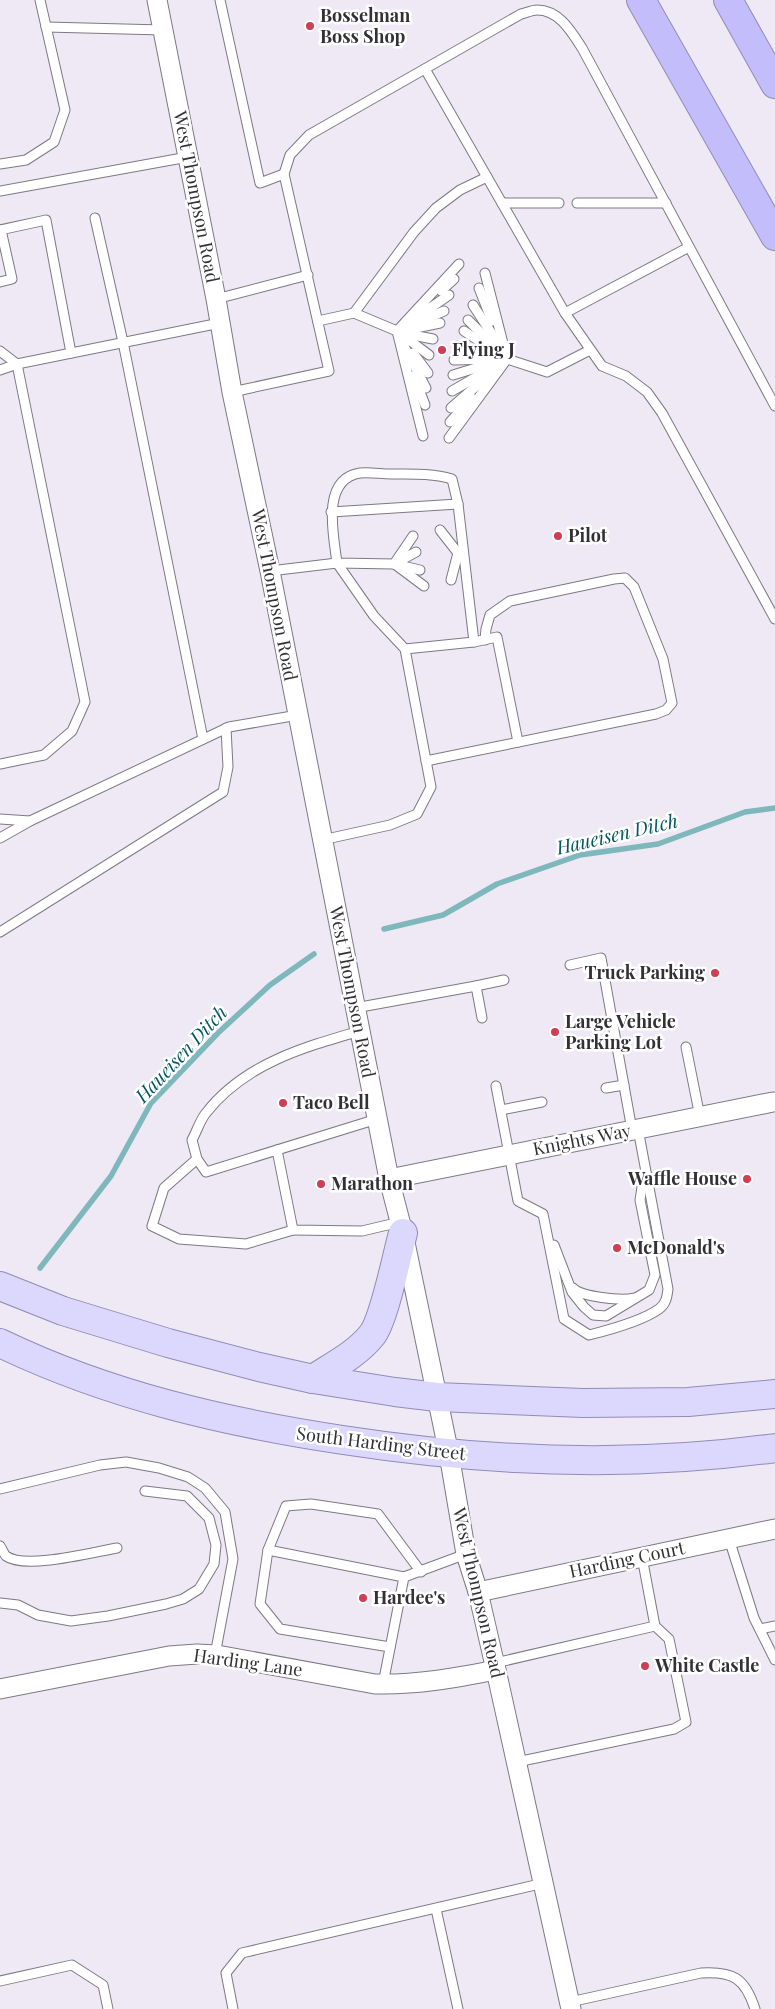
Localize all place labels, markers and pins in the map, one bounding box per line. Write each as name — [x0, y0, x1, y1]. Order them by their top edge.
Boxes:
place label: Bosselman Boss Shop — [320, 3, 410, 48]
marker: Bosselman Boss Shop — [304, 20, 316, 32]
place label: Flying J — [452, 337, 515, 361]
marker: Flying J — [436, 344, 448, 356]
place label: Pilot — [568, 523, 608, 547]
marker: Pilot — [552, 530, 564, 542]
place label: Truck Parking — [584, 960, 705, 984]
marker: Truck Parking — [709, 967, 721, 979]
place label: Large Vehicle Parking Lot — [565, 1009, 676, 1054]
marker: Large Vehicle Parking Lot — [549, 1026, 561, 1038]
place label: Taco Bell — [293, 1090, 370, 1114]
marker: Taco Bell — [277, 1097, 289, 1109]
place label: Waffle House — [627, 1166, 737, 1190]
place label: Marathon — [331, 1171, 413, 1195]
marker: Waffle House — [741, 1173, 753, 1185]
marker: Marathon — [315, 1178, 327, 1190]
place label: McDonald's — [627, 1235, 725, 1259]
marker: McDonald's — [611, 1242, 623, 1254]
place label: Hardee's — [373, 1585, 445, 1609]
marker: Hardee's — [357, 1592, 369, 1604]
place label: White Castle — [654, 1653, 759, 1677]
marker: White Castle — [639, 1660, 651, 1672]

